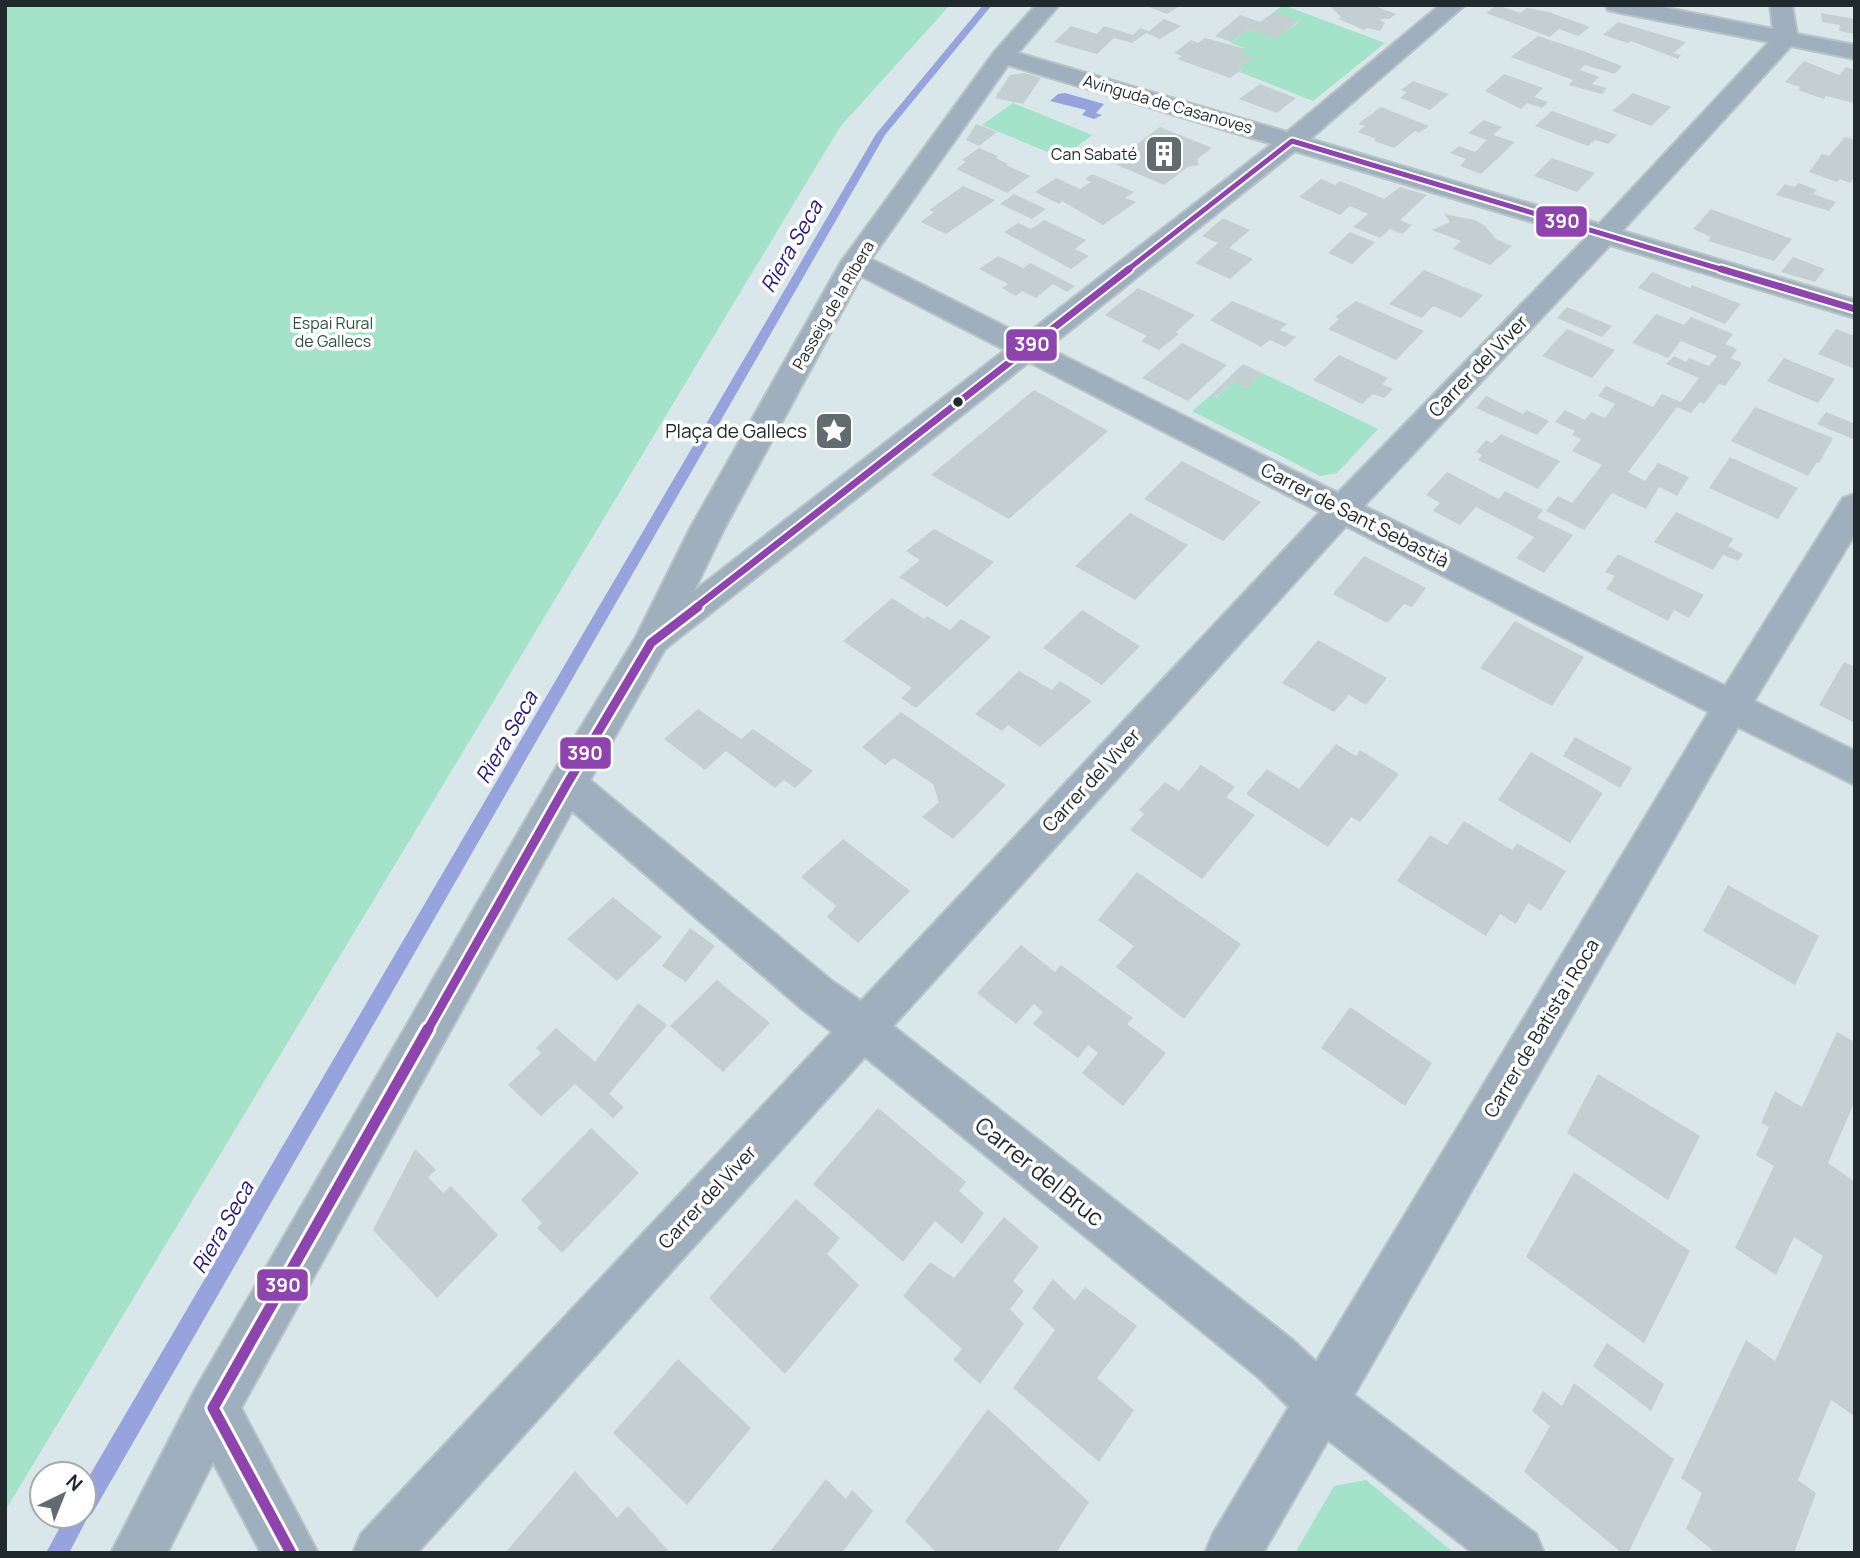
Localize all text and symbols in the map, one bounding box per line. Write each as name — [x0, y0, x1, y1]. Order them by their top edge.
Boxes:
street label: Avinguda de Casanoves — [1081, 69, 1255, 139]
building icon: Can Sabaté — [1143, 133, 1185, 175]
place label: Can Sabaté — [1051, 143, 1137, 165]
water label: Riera Seca — [753, 194, 829, 297]
line badge: 390 — [1535, 205, 1588, 238]
text: 390 — [1544, 208, 1580, 234]
street label: Passeig de la Ribera — [787, 236, 879, 374]
street label: Carrer del Viver — [1423, 309, 1534, 423]
park label: Espai Rural de Gallecs — [293, 312, 373, 352]
line badge: 390 — [1005, 328, 1058, 362]
text: 390 — [1014, 331, 1050, 357]
unlabelled marker — [951, 395, 965, 409]
place icon: Plaça de Gallecs — [813, 410, 855, 452]
place label: Plaça de Gallecs — [665, 418, 807, 444]
street label: Carrer de Sant Sebastià — [1257, 456, 1453, 574]
water label: Riera Seca — [468, 685, 544, 788]
street label: Carrer del Viver — [1036, 722, 1146, 837]
line badge: 390 — [559, 736, 612, 770]
text: 390 — [567, 740, 603, 766]
street label: Carrer de Batista i Roca — [1477, 934, 1605, 1122]
street label: Carrer del Bruc — [969, 1109, 1111, 1233]
street label: Carrer del Viver — [652, 1139, 762, 1254]
water label: Riera Seca — [184, 1175, 260, 1278]
line badge: 390 — [256, 1268, 309, 1302]
text: 390 — [265, 1272, 301, 1298]
north arrow — [28, 1460, 98, 1530]
text: N — [61, 1468, 88, 1497]

